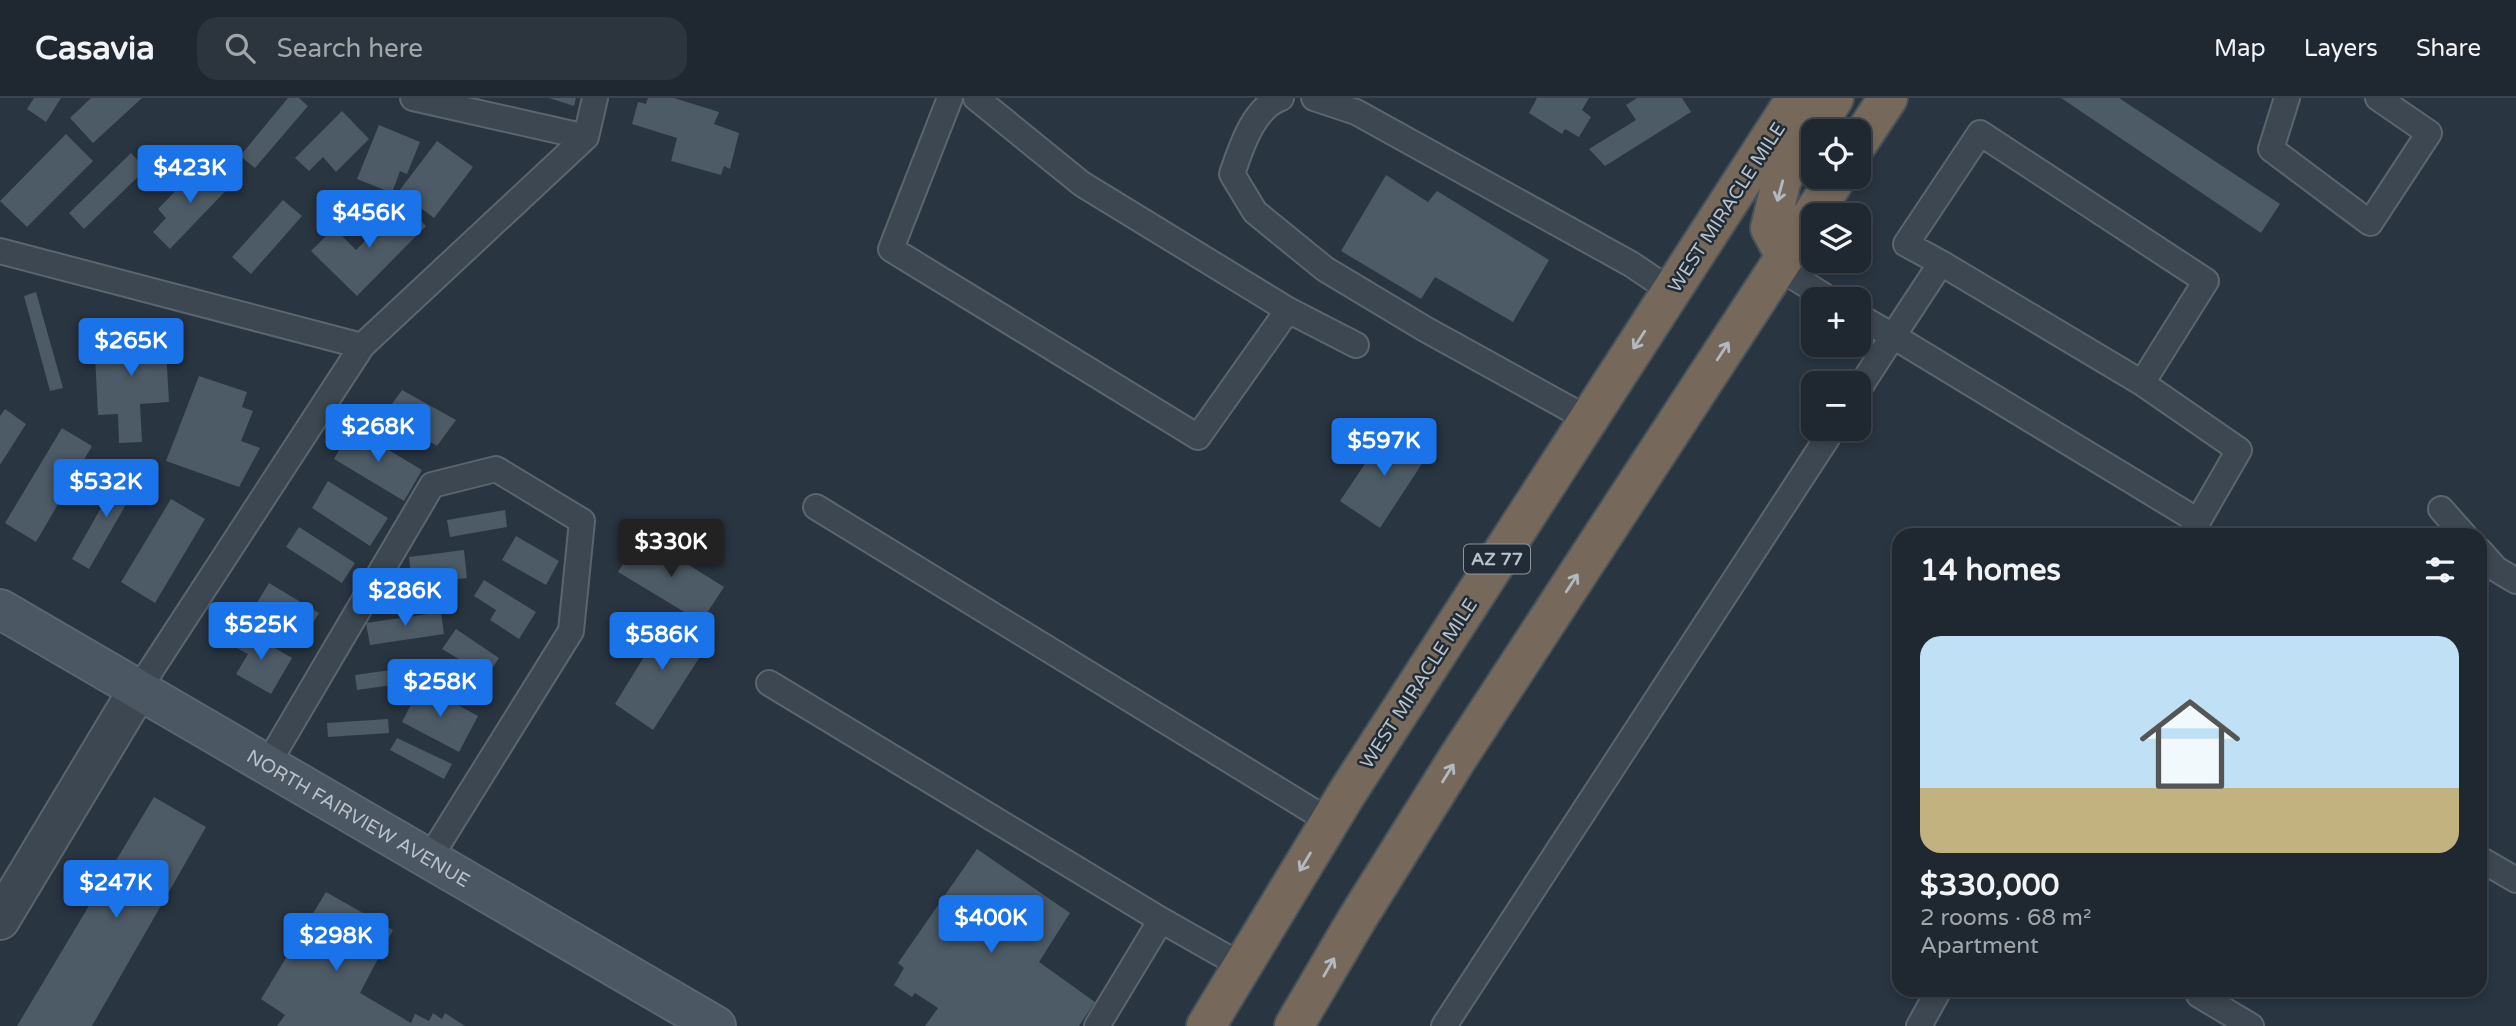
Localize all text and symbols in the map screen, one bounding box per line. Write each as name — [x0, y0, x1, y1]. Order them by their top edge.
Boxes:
search box — [197, 17, 687, 80]
text: Casavia — [35, 29, 155, 68]
icon: search — [221, 29, 259, 67]
text: Search here — [277, 33, 423, 64]
text: Map — [2214, 34, 2266, 63]
text: Layers — [2304, 34, 2378, 63]
text: Share — [2416, 34, 2481, 63]
street label: WEST MIRACLE MILE — [1664, 118, 1790, 297]
map controls — [1801, 119, 1871, 441]
button: locate — [1801, 119, 1871, 189]
pin: $423K — [141, 146, 239, 205]
text: $423K — [154, 154, 226, 182]
one-way arrow — [1773, 179, 1786, 201]
pin: $456K — [320, 190, 418, 250]
text: $456K — [333, 199, 405, 227]
button: layers — [1801, 203, 1871, 273]
button: + — [1801, 287, 1871, 357]
pin: $265K — [82, 318, 180, 378]
text: $265K — [95, 327, 167, 355]
one-way arrow — [1632, 330, 1646, 350]
one-way arrow — [1716, 342, 1730, 361]
button: − — [1801, 371, 1871, 441]
pin: $268K — [329, 404, 427, 464]
text: $268K — [342, 413, 414, 441]
pin: $597K — [1335, 418, 1433, 478]
text: $597K — [1348, 427, 1420, 455]
pin: $532K — [57, 460, 155, 519]
text: $532K — [70, 468, 142, 496]
pin: $330K — [622, 519, 720, 579]
text: $330K — [635, 528, 707, 556]
road number: AZ 77 — [1464, 545, 1530, 574]
icon: filters — [2421, 551, 2459, 589]
text: 14 homes — [1920, 552, 2061, 589]
pin: $286K — [356, 568, 454, 628]
one-way arrow — [1565, 573, 1579, 593]
text: $286K — [369, 577, 441, 605]
street label: WEST MIRACLE MILE — [1356, 594, 1482, 773]
pin: $525K — [212, 602, 310, 662]
text: $525K — [225, 611, 297, 639]
pin: $586K — [613, 612, 711, 672]
text: $586K — [626, 621, 698, 649]
pin: $258K — [391, 660, 489, 719]
text: $258K — [404, 668, 476, 696]
icon: home — [2127, 681, 2253, 807]
street label: NORTH FAIRVIEW AVENUE — [243, 745, 473, 892]
one-way arrow — [1441, 764, 1455, 784]
one-way arrow — [1298, 851, 1312, 871]
pin: $247K — [67, 860, 165, 920]
text: $330,000 — [1920, 867, 2059, 904]
text: $247K — [80, 869, 152, 897]
pin: $400K — [942, 896, 1040, 955]
text: $400K — [955, 904, 1027, 932]
text: 2 rooms · 68 m² — [1920, 904, 2091, 932]
pin: $298K — [287, 914, 385, 973]
text: $298K — [300, 922, 372, 950]
text: Apartment — [1920, 932, 2039, 960]
one-way arrow — [1322, 958, 1336, 978]

